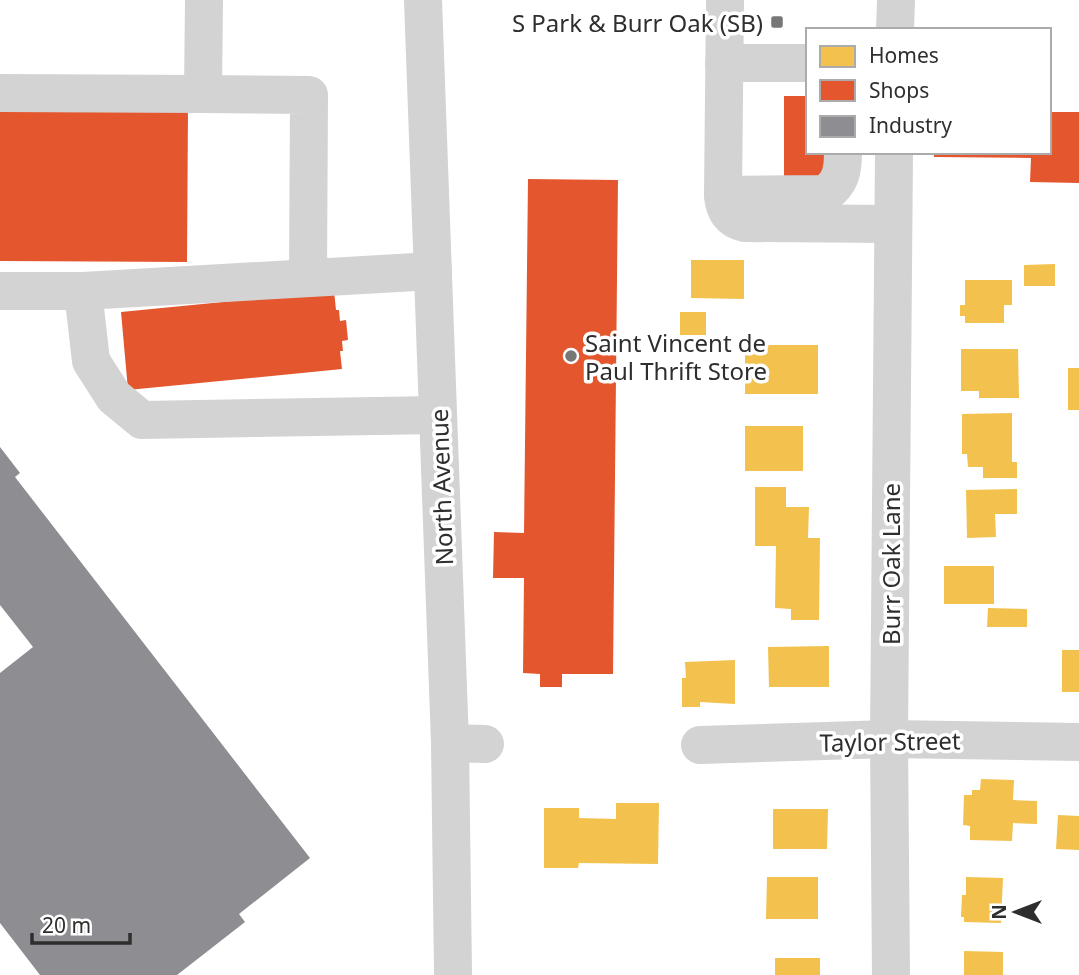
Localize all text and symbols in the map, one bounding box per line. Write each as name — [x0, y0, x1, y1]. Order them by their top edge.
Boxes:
place label: S Park & Burr Oak (SB) — [512, 6, 763, 39]
marker: S Park & Burr Oak (SB) — [769, 14, 785, 30]
legend — [806, 28, 1051, 154]
text: Homes — [869, 41, 939, 69]
text: Shops — [869, 76, 929, 104]
text: Industry — [869, 111, 952, 139]
place label: Saint Vincent de Paul Thrift Store — [585, 326, 767, 387]
marker: Saint Vincent de Paul Thrift Store — [563, 348, 579, 364]
street label: North Avenue — [422, 408, 460, 566]
street label: Burr Oak Lane — [874, 483, 907, 645]
street label: Taylor Street — [819, 723, 961, 759]
north arrow — [981, 877, 1051, 947]
scale bar — [32, 902, 130, 946]
text: N — [986, 904, 1012, 920]
text: 20 m — [42, 911, 91, 939]

